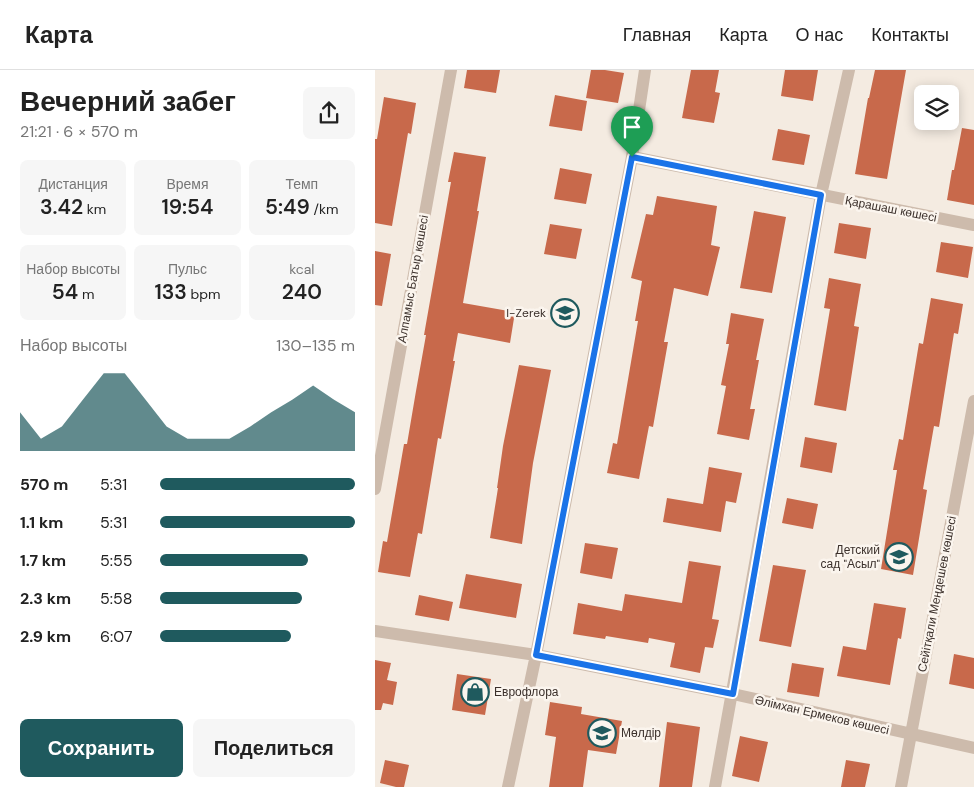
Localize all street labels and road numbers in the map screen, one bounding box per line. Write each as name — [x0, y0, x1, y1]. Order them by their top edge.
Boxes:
street label: Қарашаш көшесі — [844, 192, 938, 226]
street label: Алпамыс Батыр көшесі — [394, 214, 432, 344]
street label: Сейітқали Меңдешев көшесі — [914, 514, 960, 674]
street label: Әлімхан Ермеков көшесі — [753, 692, 891, 738]

